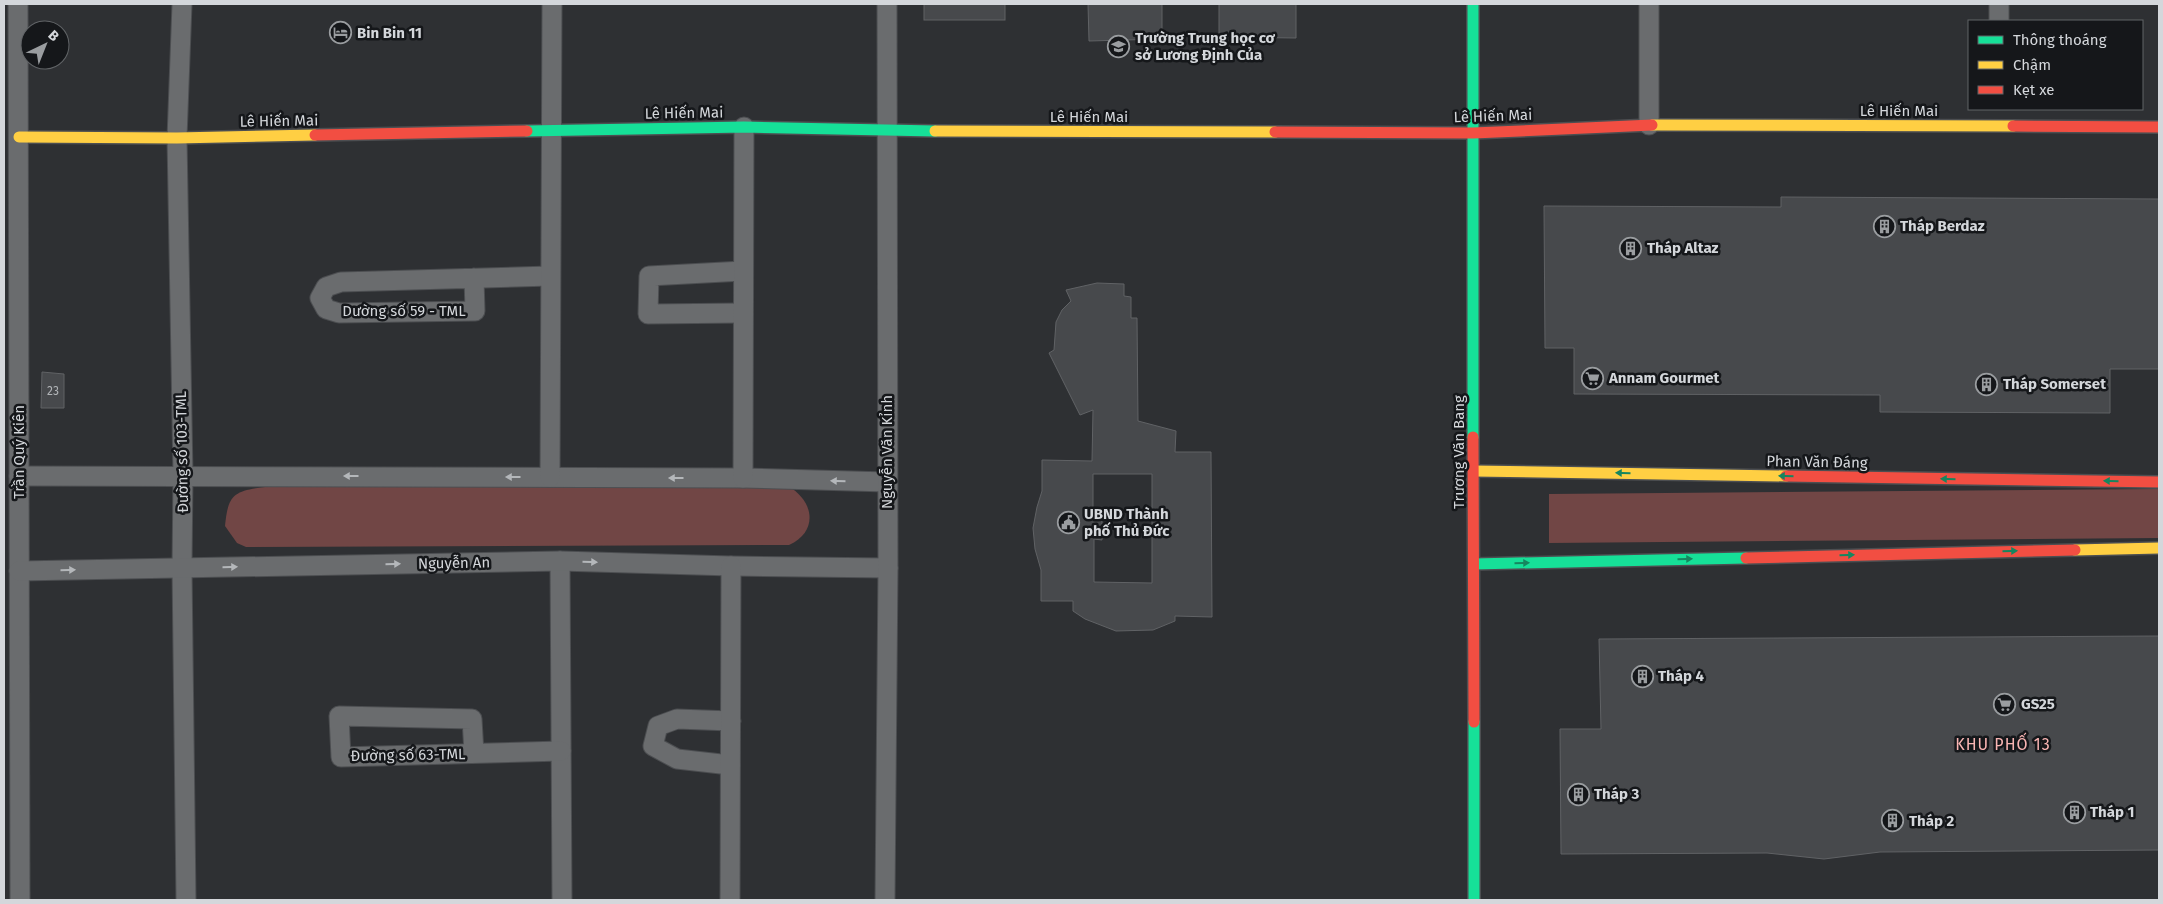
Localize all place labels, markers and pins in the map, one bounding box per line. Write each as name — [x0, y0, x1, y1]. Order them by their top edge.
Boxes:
hotel icon: Bin Bin 11 — [329, 21, 353, 45]
place label: Bin Bin 11 — [357, 24, 422, 42]
place label: Trường Trung học cơ sở Lương Định Của — [1135, 29, 1276, 64]
school or university icon: Trường Trung học cơ sở Lương Định Của — [1107, 35, 1131, 59]
building icon: Tháp Berdaz — [1872, 214, 1896, 238]
place label: Tháp Berdaz — [1900, 217, 1985, 235]
building icon: Tháp Altaz — [1619, 236, 1643, 260]
place label: Tháp Altaz — [1647, 239, 1719, 257]
supermarket icon: Annam Gourmet — [1581, 366, 1605, 390]
place label: Annam Gourmet — [1608, 369, 1720, 387]
building icon: Tháp Somerset — [1975, 372, 1999, 396]
place label: Tháp Somerset — [2003, 375, 2106, 393]
place label: UBND Thành phố Thủ Đức — [1084, 505, 1170, 540]
public building icon: UBND Thành phố Thủ Đức — [1056, 511, 1080, 535]
building icon: Tháp 4 — [1630, 664, 1654, 688]
place label: Tháp 4 — [1658, 667, 1704, 685]
supermarket icon: GS25 — [1993, 692, 2017, 716]
place label: GS25 — [2021, 695, 2055, 713]
building icon: Tháp 3 — [1566, 782, 1590, 806]
place label: Tháp 3 — [1594, 785, 1639, 803]
building icon: Tháp 1 — [2062, 800, 2086, 824]
place label: Tháp 1 — [2090, 803, 2134, 821]
building icon: Tháp 2 — [1881, 809, 1905, 833]
place label: Tháp 2 — [1909, 812, 1954, 830]

